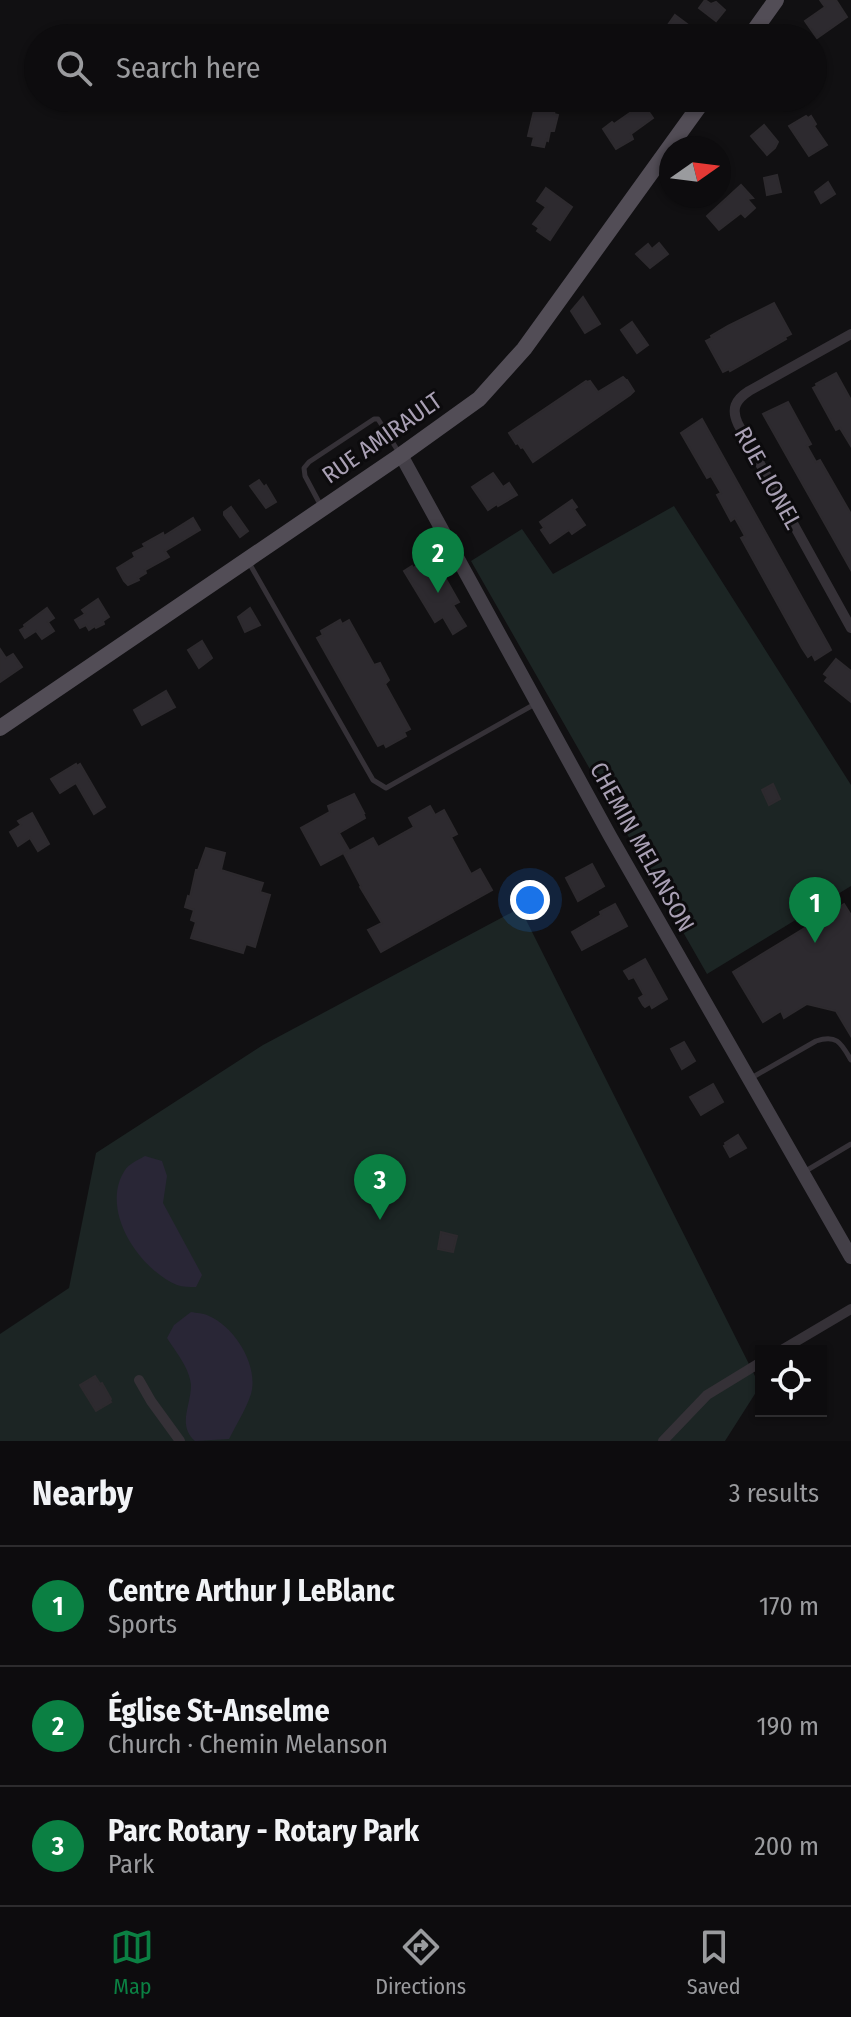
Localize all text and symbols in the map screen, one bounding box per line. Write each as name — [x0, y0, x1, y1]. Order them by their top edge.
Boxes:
search box — [24, 24, 827, 112]
icon: search — [52, 46, 96, 90]
text: Search here — [116, 50, 261, 86]
north arrow — [659, 136, 731, 208]
street label: RUE AMIRAULT — [317, 387, 447, 489]
street label: RUE LIONEL — [729, 422, 808, 534]
pin: 2 — [412, 527, 464, 593]
street label: CHEMIN MELANSON — [584, 757, 700, 937]
pin: 1 — [789, 877, 841, 943]
your location — [510, 880, 550, 920]
pin: 3 — [354, 1154, 406, 1220]
map controls — [755, 1345, 827, 1417]
button: locate — [755, 1345, 827, 1417]
text: Nearby — [32, 1473, 133, 1514]
text: 3 results — [729, 1478, 819, 1509]
text: Centre Arthur J LeBlanc — [108, 1573, 395, 1609]
text: 1 — [53, 1591, 64, 1622]
text: 170 m — [759, 1591, 819, 1622]
text: Sports — [108, 1609, 177, 1640]
text: Église St-Anselme — [108, 1693, 330, 1729]
text: 2 — [52, 1711, 64, 1742]
text: 190 m — [757, 1711, 819, 1742]
text: Church · Chemin Melanson — [108, 1729, 388, 1760]
text: Parc Rotary - Rotary Park — [108, 1813, 419, 1849]
text: 3 — [52, 1831, 64, 1862]
text: 200 m — [754, 1831, 819, 1862]
text: Park — [108, 1849, 154, 1880]
tab: Map — [110, 1925, 154, 2000]
tab: Directions — [375, 1925, 466, 2000]
tab: Saved — [687, 1925, 741, 2000]

